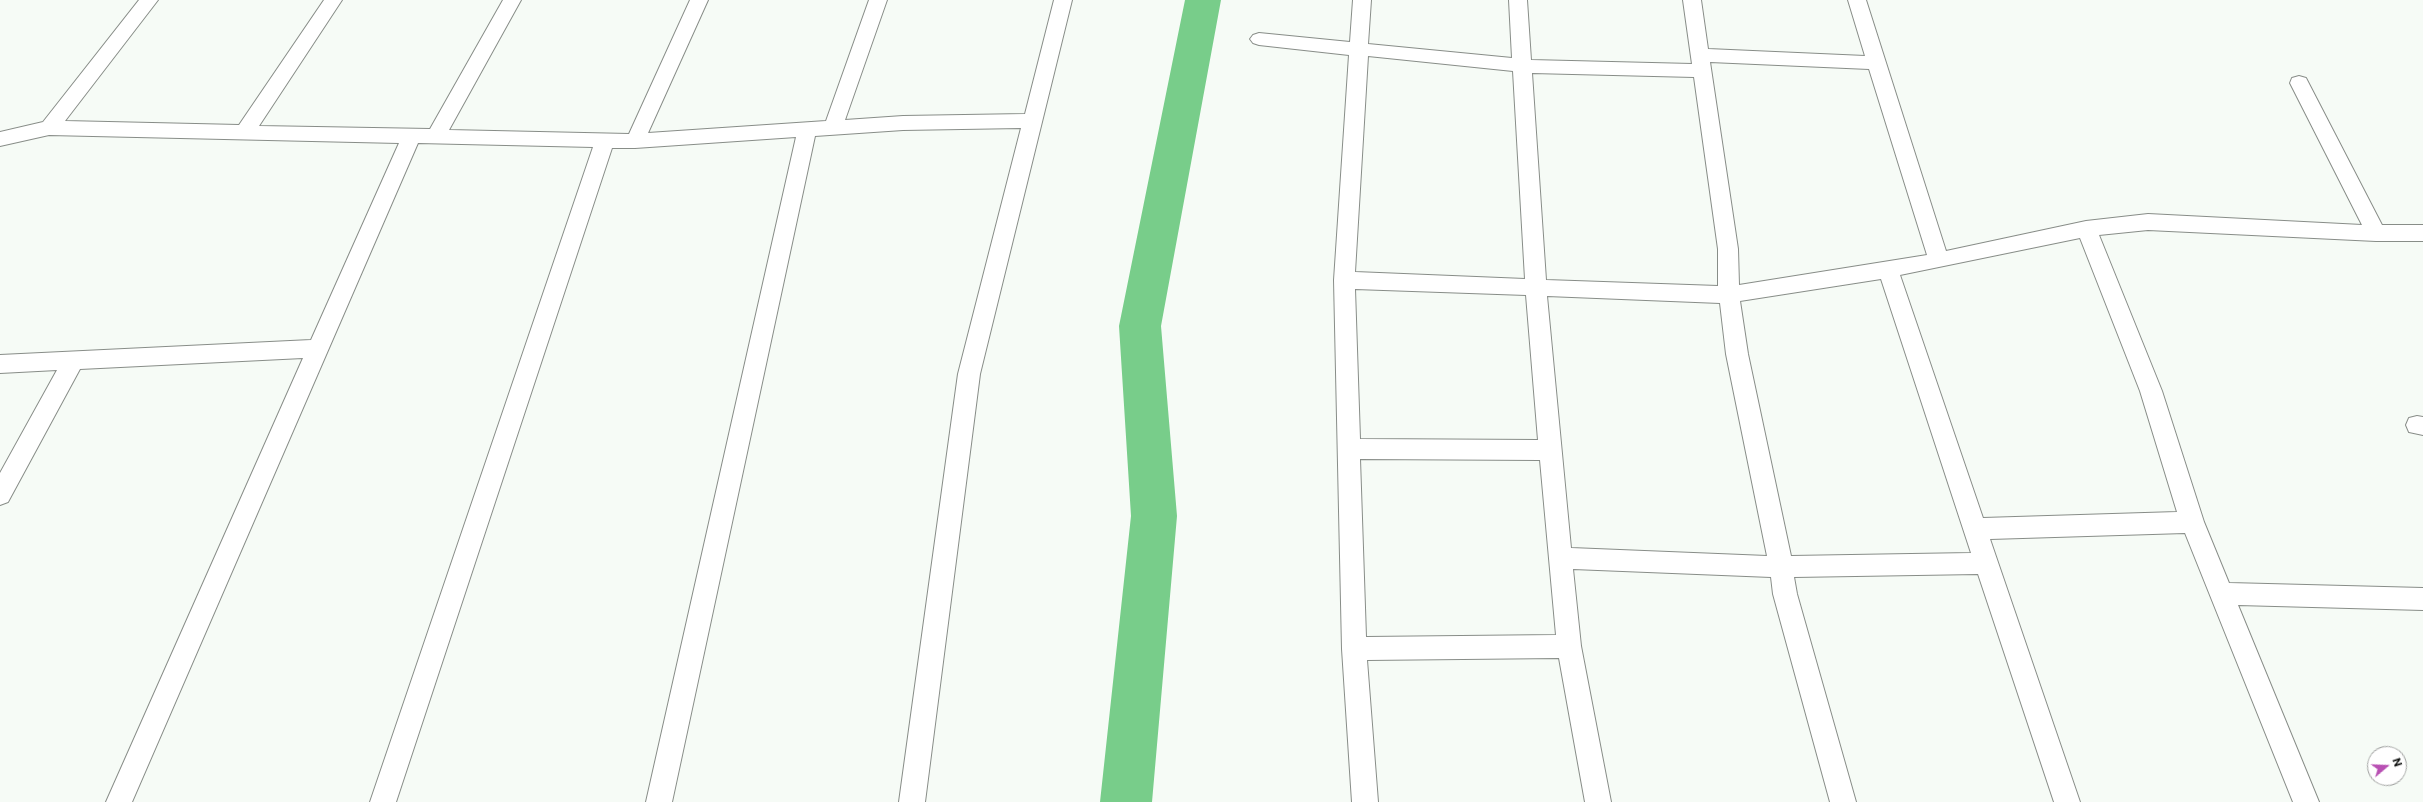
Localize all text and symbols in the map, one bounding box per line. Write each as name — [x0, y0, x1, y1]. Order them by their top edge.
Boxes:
north arrow — [2367, 746, 2407, 786]
text: N — [2390, 756, 2405, 768]

